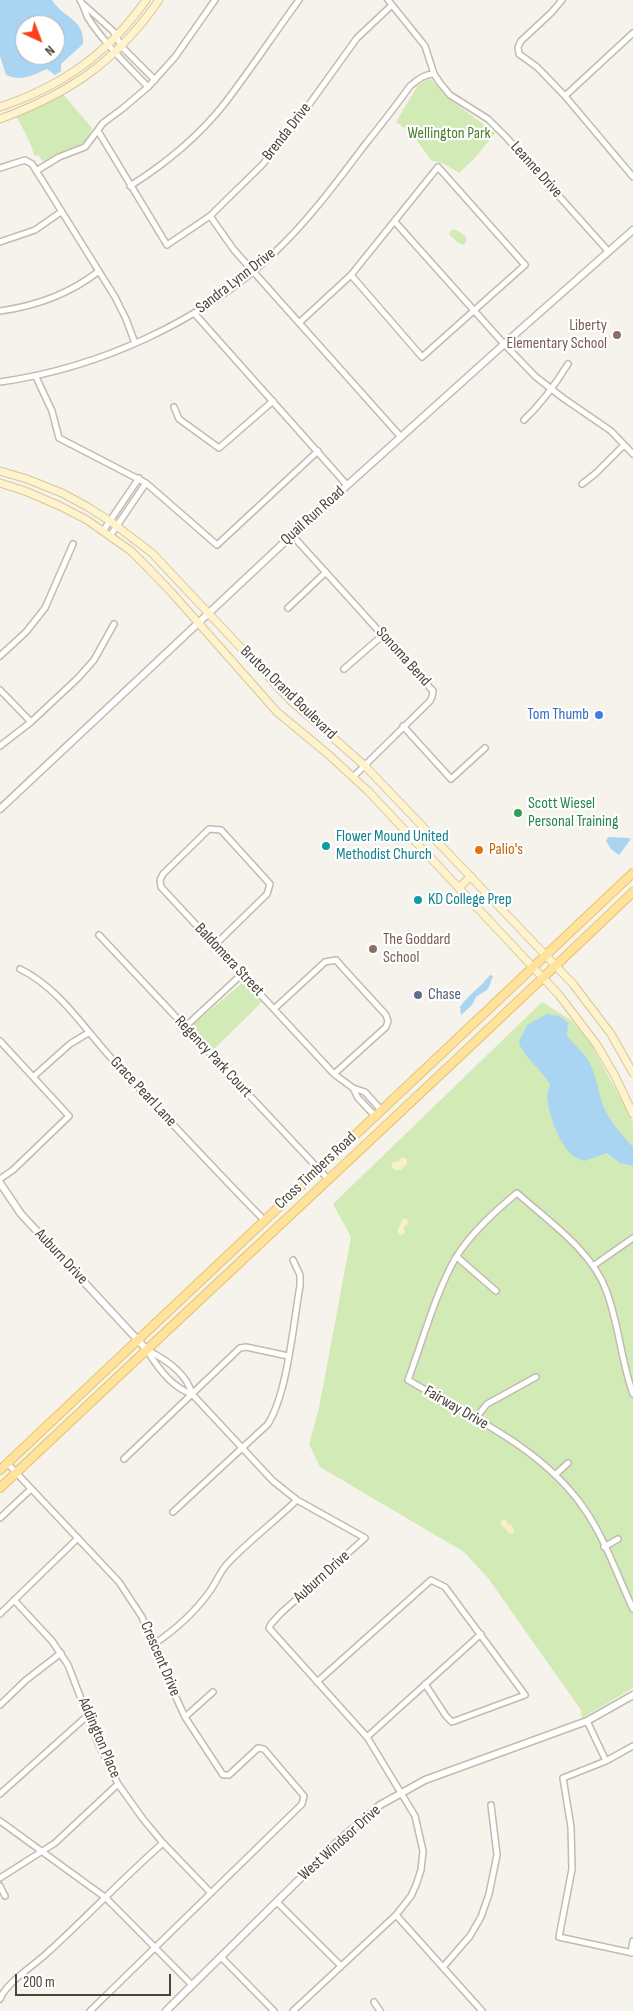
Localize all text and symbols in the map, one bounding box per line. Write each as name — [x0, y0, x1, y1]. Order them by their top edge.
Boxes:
north arrow — [15, 15, 65, 65]
text: N — [41, 42, 58, 59]
street label: Brenda Drive — [258, 99, 316, 165]
park label: Wellington Park — [407, 124, 491, 144]
street label: Leanne Drive — [506, 138, 566, 202]
street label: Sandra Lynn Drive — [192, 244, 280, 318]
place label: Liberty Elementary School — [507, 316, 607, 354]
marker: Liberty Elementary School — [611, 329, 623, 341]
street label: Quail Run Road — [277, 482, 349, 550]
street label: Sonoma Bend — [371, 623, 435, 691]
street label: Bruton Orand Boulevard — [236, 642, 340, 744]
place label: Tom Thumb — [527, 705, 589, 725]
marker: Tom Thumb — [593, 709, 605, 721]
place label: Scott Wiesel Personal Training — [528, 794, 618, 832]
marker: Scott Wiesel Personal Training — [512, 807, 524, 819]
place label: Flower Mound United Methodist Church — [336, 827, 449, 865]
marker: Flower Mound United Methodist Church — [320, 840, 332, 852]
place label: Palio's — [489, 840, 523, 860]
marker: Palio's — [473, 844, 485, 856]
place label: KD College Prep — [428, 890, 512, 910]
marker: KD College Prep — [412, 894, 424, 906]
street label: Baldomera Street — [190, 919, 268, 1001]
place label: The Goddard School — [383, 930, 450, 968]
marker: The Goddard School — [367, 943, 379, 955]
place label: Chase — [428, 985, 461, 1005]
marker: Chase — [412, 989, 424, 1001]
street label: Regency Park Court — [170, 1012, 256, 1102]
street label: Grace Pearl Lane — [106, 1053, 180, 1131]
street label: Cross Timbers Road — [271, 1128, 361, 1214]
street label: Auburn Drive — [31, 1225, 91, 1289]
street label: Fairway Drive — [420, 1382, 492, 1434]
street label: Auburn Drive — [290, 1547, 354, 1607]
street label: Crescent Drive — [136, 1619, 184, 1699]
street label: Addington Place — [73, 1695, 125, 1781]
street label: West Windsor Drive — [295, 1801, 385, 1885]
scale bar — [18, 1964, 174, 1996]
text: 200 m — [23, 1973, 55, 1992]

